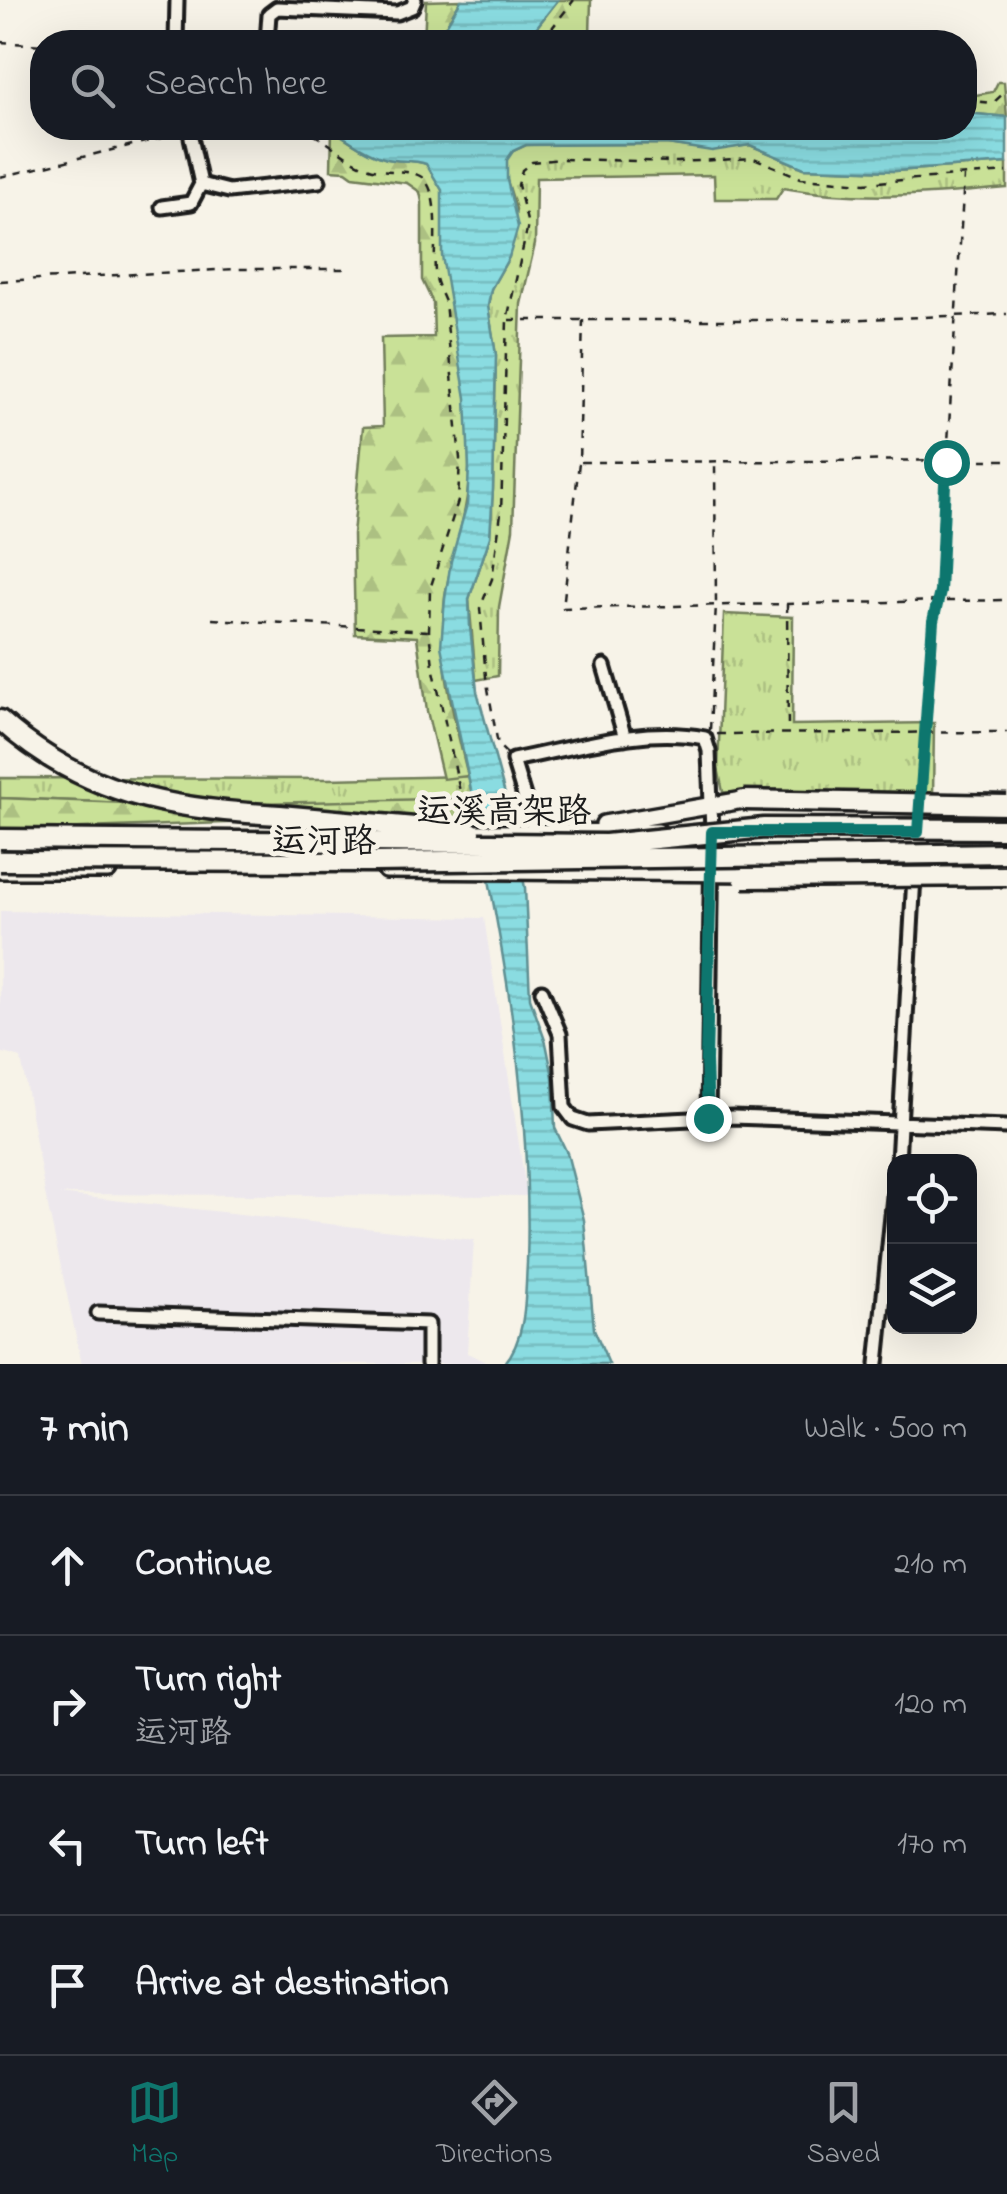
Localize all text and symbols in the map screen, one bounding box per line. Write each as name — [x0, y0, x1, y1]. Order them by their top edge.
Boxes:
search box — [30, 30, 977, 140]
text: Search here — [145, 57, 327, 113]
icon: search — [65, 58, 120, 113]
route start — [924, 440, 970, 486]
street label: 运溪高架路 — [416, 788, 592, 839]
street label: 运河路 — [271, 818, 377, 869]
route end — [686, 1096, 732, 1142]
map controls — [887, 1154, 977, 1334]
button: locate — [887, 1154, 977, 1244]
button: layers — [887, 1244, 977, 1334]
text: 7 min — [40, 1399, 129, 1460]
text: Walk · 500 m — [804, 1406, 967, 1453]
text: Continue — [135, 1537, 271, 1593]
icon: ahead — [40, 1538, 95, 1593]
text: 210 m — [894, 1542, 967, 1589]
text: Turn right — [135, 1653, 281, 1709]
icon: right — [40, 1678, 95, 1733]
text: 120 m — [894, 1682, 967, 1729]
text: 运河路 — [135, 1711, 231, 1758]
text: Turn left — [135, 1817, 268, 1873]
icon: left — [40, 1818, 95, 1873]
text: 170 m — [897, 1822, 967, 1869]
text: Arrive at destination — [135, 1957, 449, 2013]
icon: arrive — [40, 1958, 95, 2013]
tab: Map — [127, 2075, 182, 2176]
tab: Directions — [436, 2075, 553, 2176]
tab: Saved — [807, 2075, 880, 2176]

